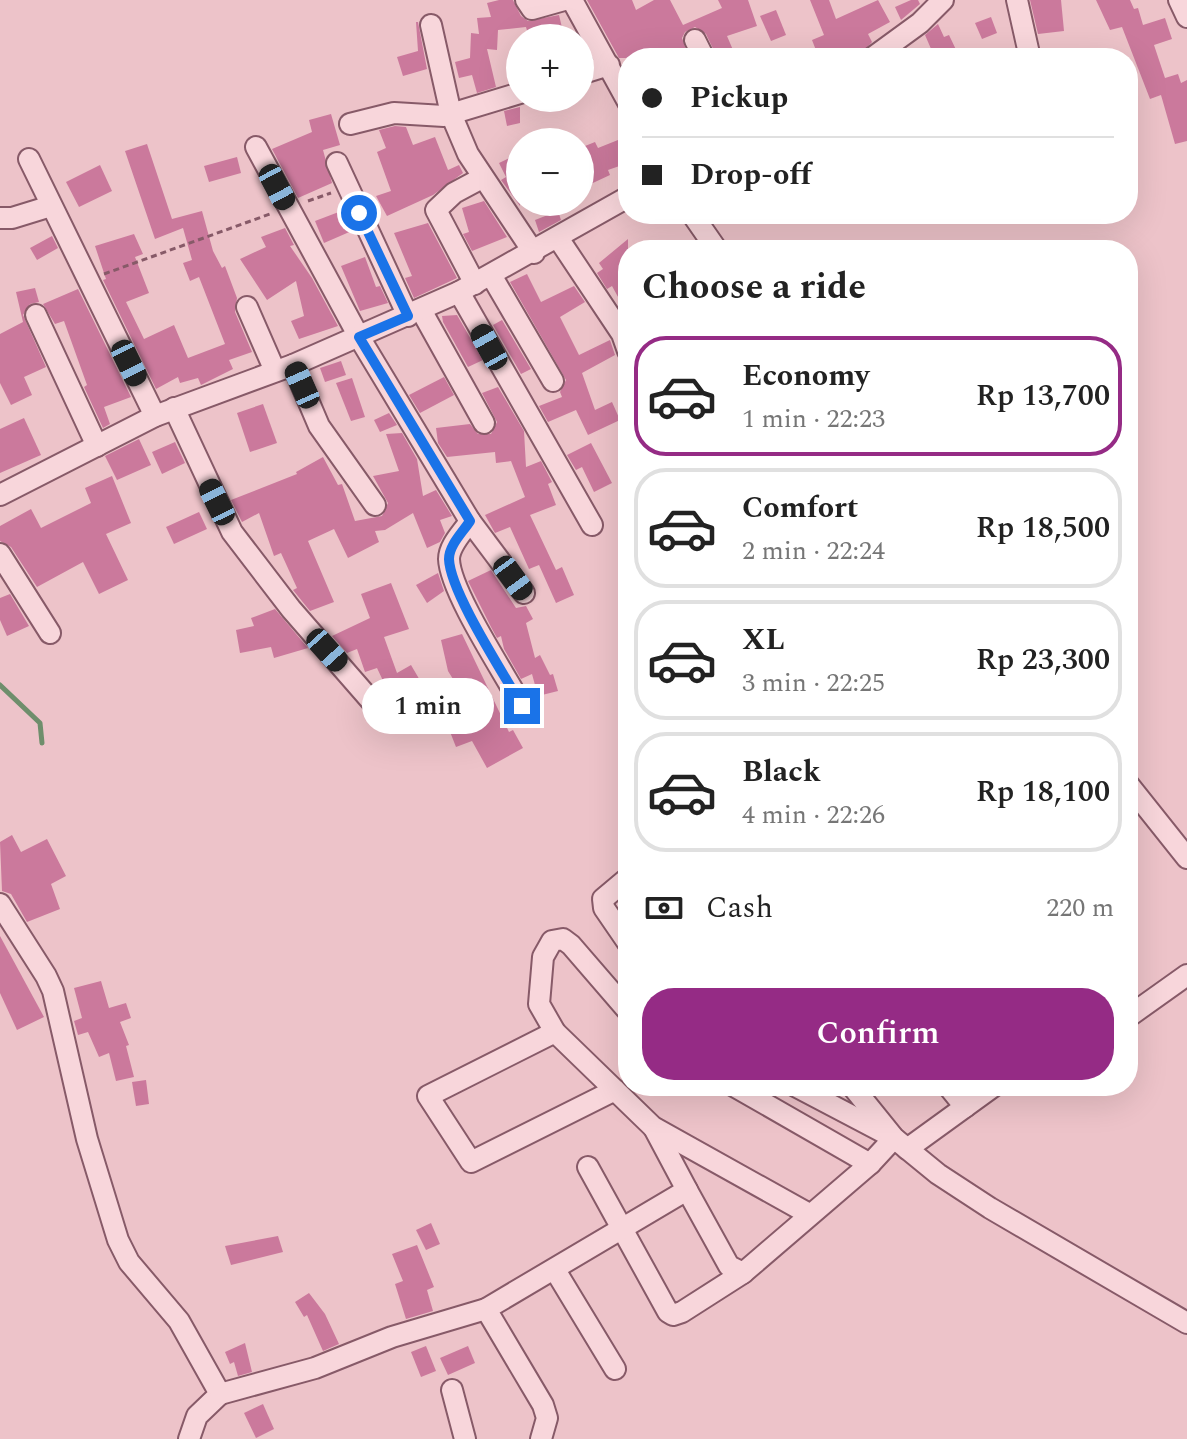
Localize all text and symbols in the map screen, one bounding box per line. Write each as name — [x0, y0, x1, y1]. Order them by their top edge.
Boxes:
map controls — [506, 24, 594, 216]
button: + — [506, 24, 594, 112]
text: Pickup — [690, 75, 788, 121]
button: − — [506, 128, 594, 216]
text: Drop-off — [690, 152, 811, 198]
car — [255, 160, 299, 214]
route start — [341, 195, 377, 231]
text: Choose a ride — [642, 260, 866, 315]
car — [467, 320, 511, 374]
car — [108, 336, 150, 390]
text: Economy — [742, 353, 869, 399]
car — [281, 358, 323, 412]
icon: car — [646, 360, 718, 432]
text: Rp 13,700 — [976, 373, 1110, 419]
text: 1 min · 22:23 — [742, 399, 885, 439]
car — [196, 475, 238, 529]
text: Comfort — [742, 485, 858, 531]
icon: car — [646, 492, 718, 564]
text: Rp 18,500 — [976, 505, 1110, 551]
text: 2 min · 22:24 — [742, 531, 885, 571]
car — [489, 552, 537, 604]
text: XL — [742, 617, 785, 663]
car — [302, 624, 352, 676]
icon: car — [646, 624, 718, 696]
text: Rp 23,300 — [976, 637, 1110, 683]
text: 3 min · 22:25 — [742, 663, 885, 703]
callout: 1 min — [362, 678, 494, 734]
text: 1 min — [394, 686, 462, 726]
route end — [504, 688, 540, 724]
text: Black — [742, 749, 821, 795]
icon: car — [646, 756, 718, 828]
text: Rp 18,100 — [976, 769, 1110, 815]
text: 4 min · 22:26 — [742, 795, 885, 835]
text: Cash — [706, 885, 773, 931]
icon: cash — [642, 886, 686, 930]
text: 220 m — [1046, 888, 1114, 928]
button: Confirm — [642, 988, 1114, 1080]

